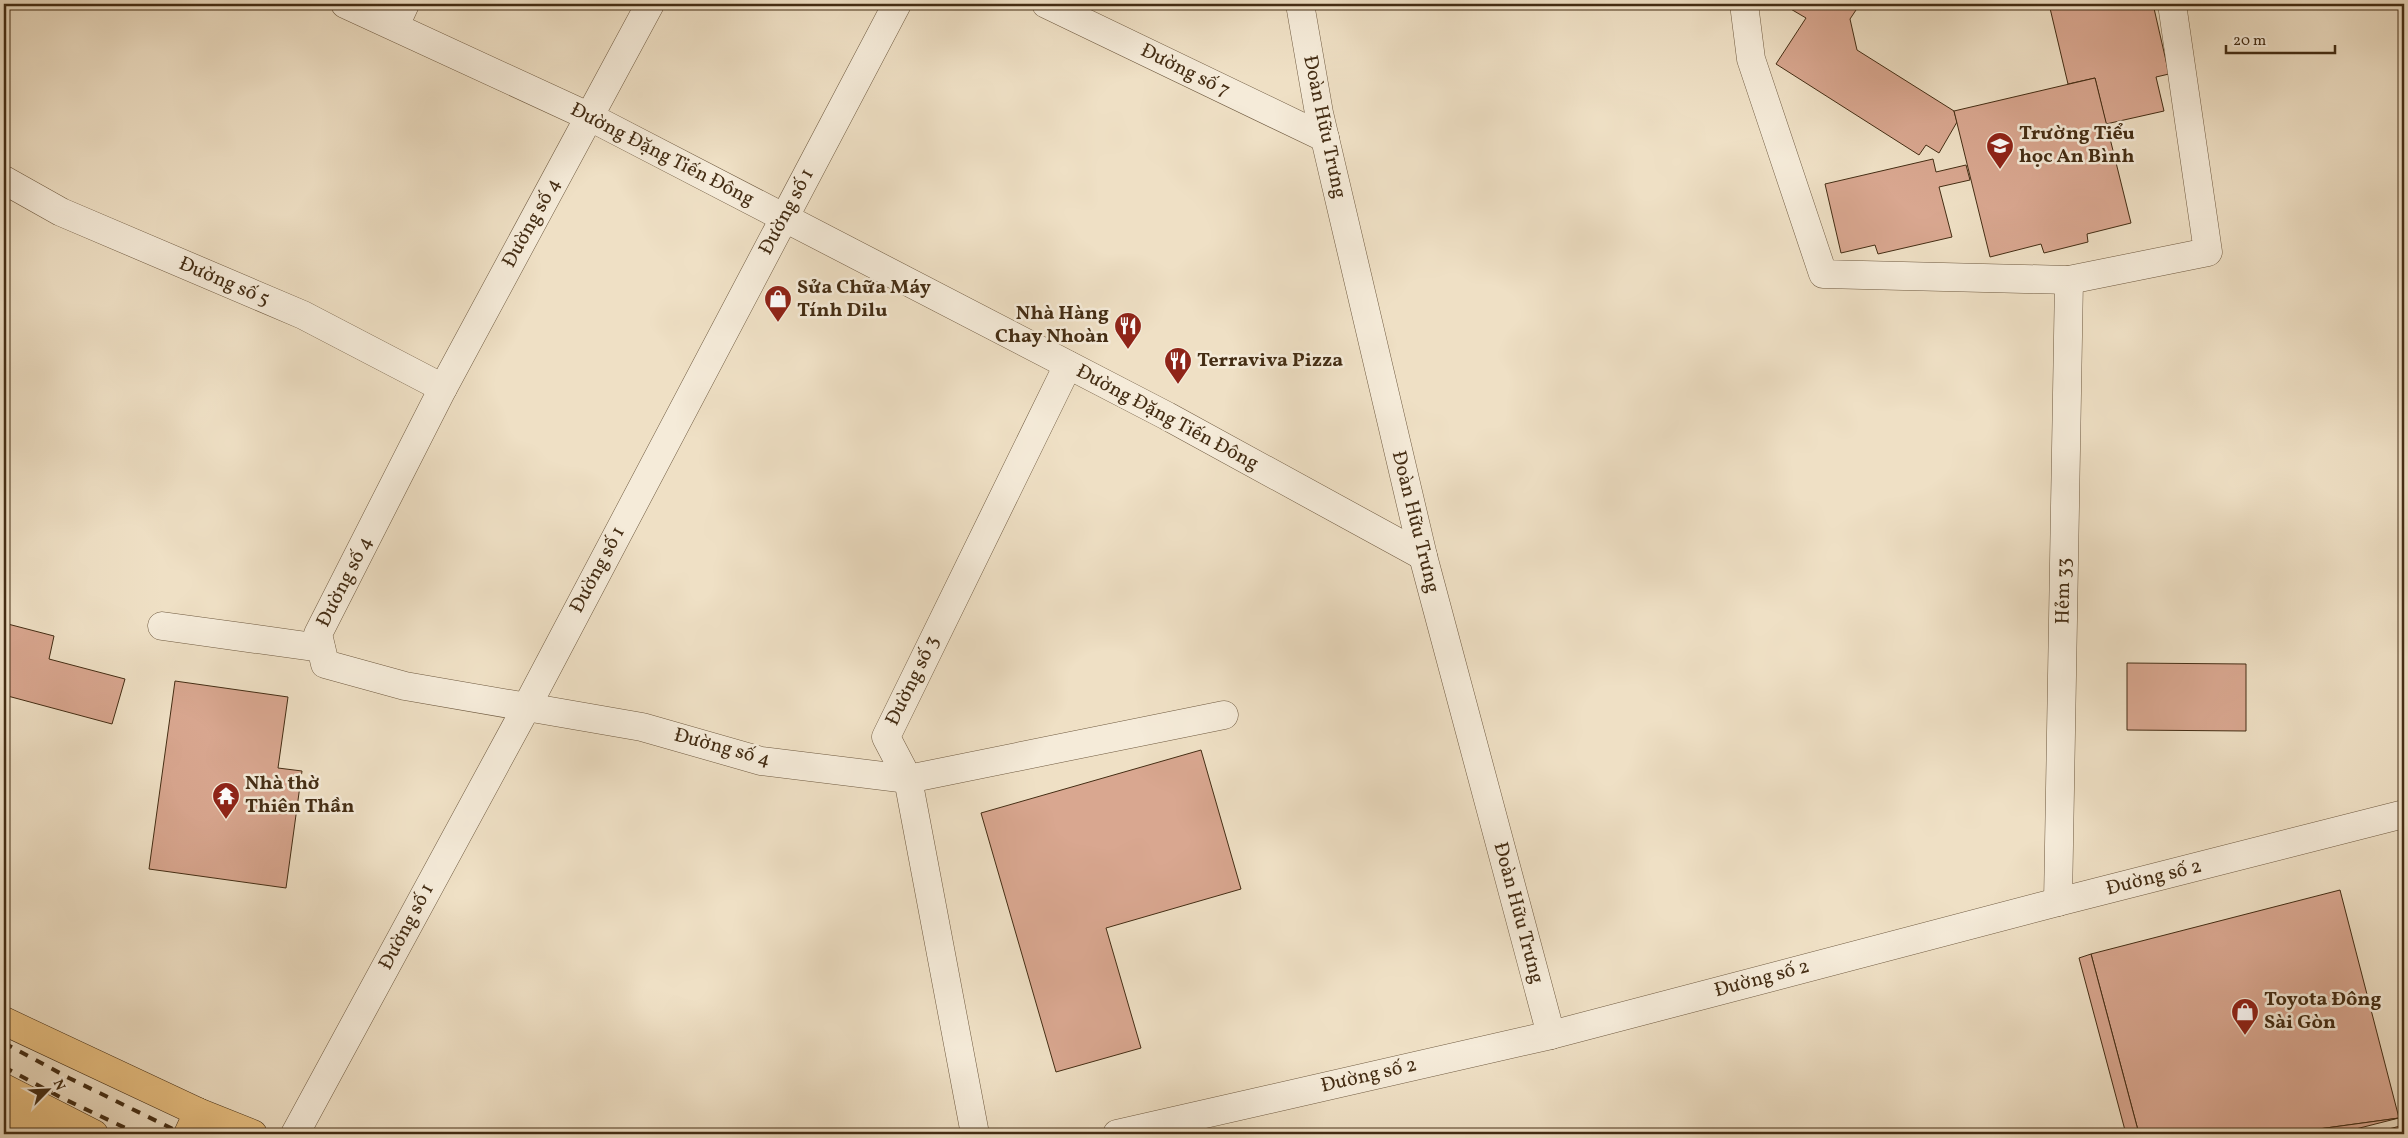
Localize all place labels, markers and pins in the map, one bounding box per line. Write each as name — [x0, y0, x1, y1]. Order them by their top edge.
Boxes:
place label: Trường Tiểu học An Bình — [2019, 120, 2135, 171]
school or university icon: Trường Tiểu học An Bình — [1985, 131, 2015, 170]
place label: Sửa Chữa Máy Tính Dilu — [797, 274, 931, 325]
shop icon: Sửa Chữa Máy Tính Dilu — [763, 284, 793, 323]
place label: Nhà Hàng Chay Nhoàn — [995, 300, 1109, 351]
restaurant icon: Nhà Hàng Chay Nhoàn — [1113, 311, 1143, 350]
restaurant icon: Terraviva Pizza — [1163, 346, 1193, 385]
place label: Terraviva Pizza — [1197, 347, 1343, 375]
place label: Nhà thờ Thiên Thần — [245, 770, 354, 821]
temple icon: Nhà thờ Thiên Thần — [211, 781, 241, 820]
place label: Toyota Đông Sài Gòn — [2264, 986, 2382, 1037]
shop icon: Toyota Đông Sài Gòn — [2230, 997, 2260, 1036]

